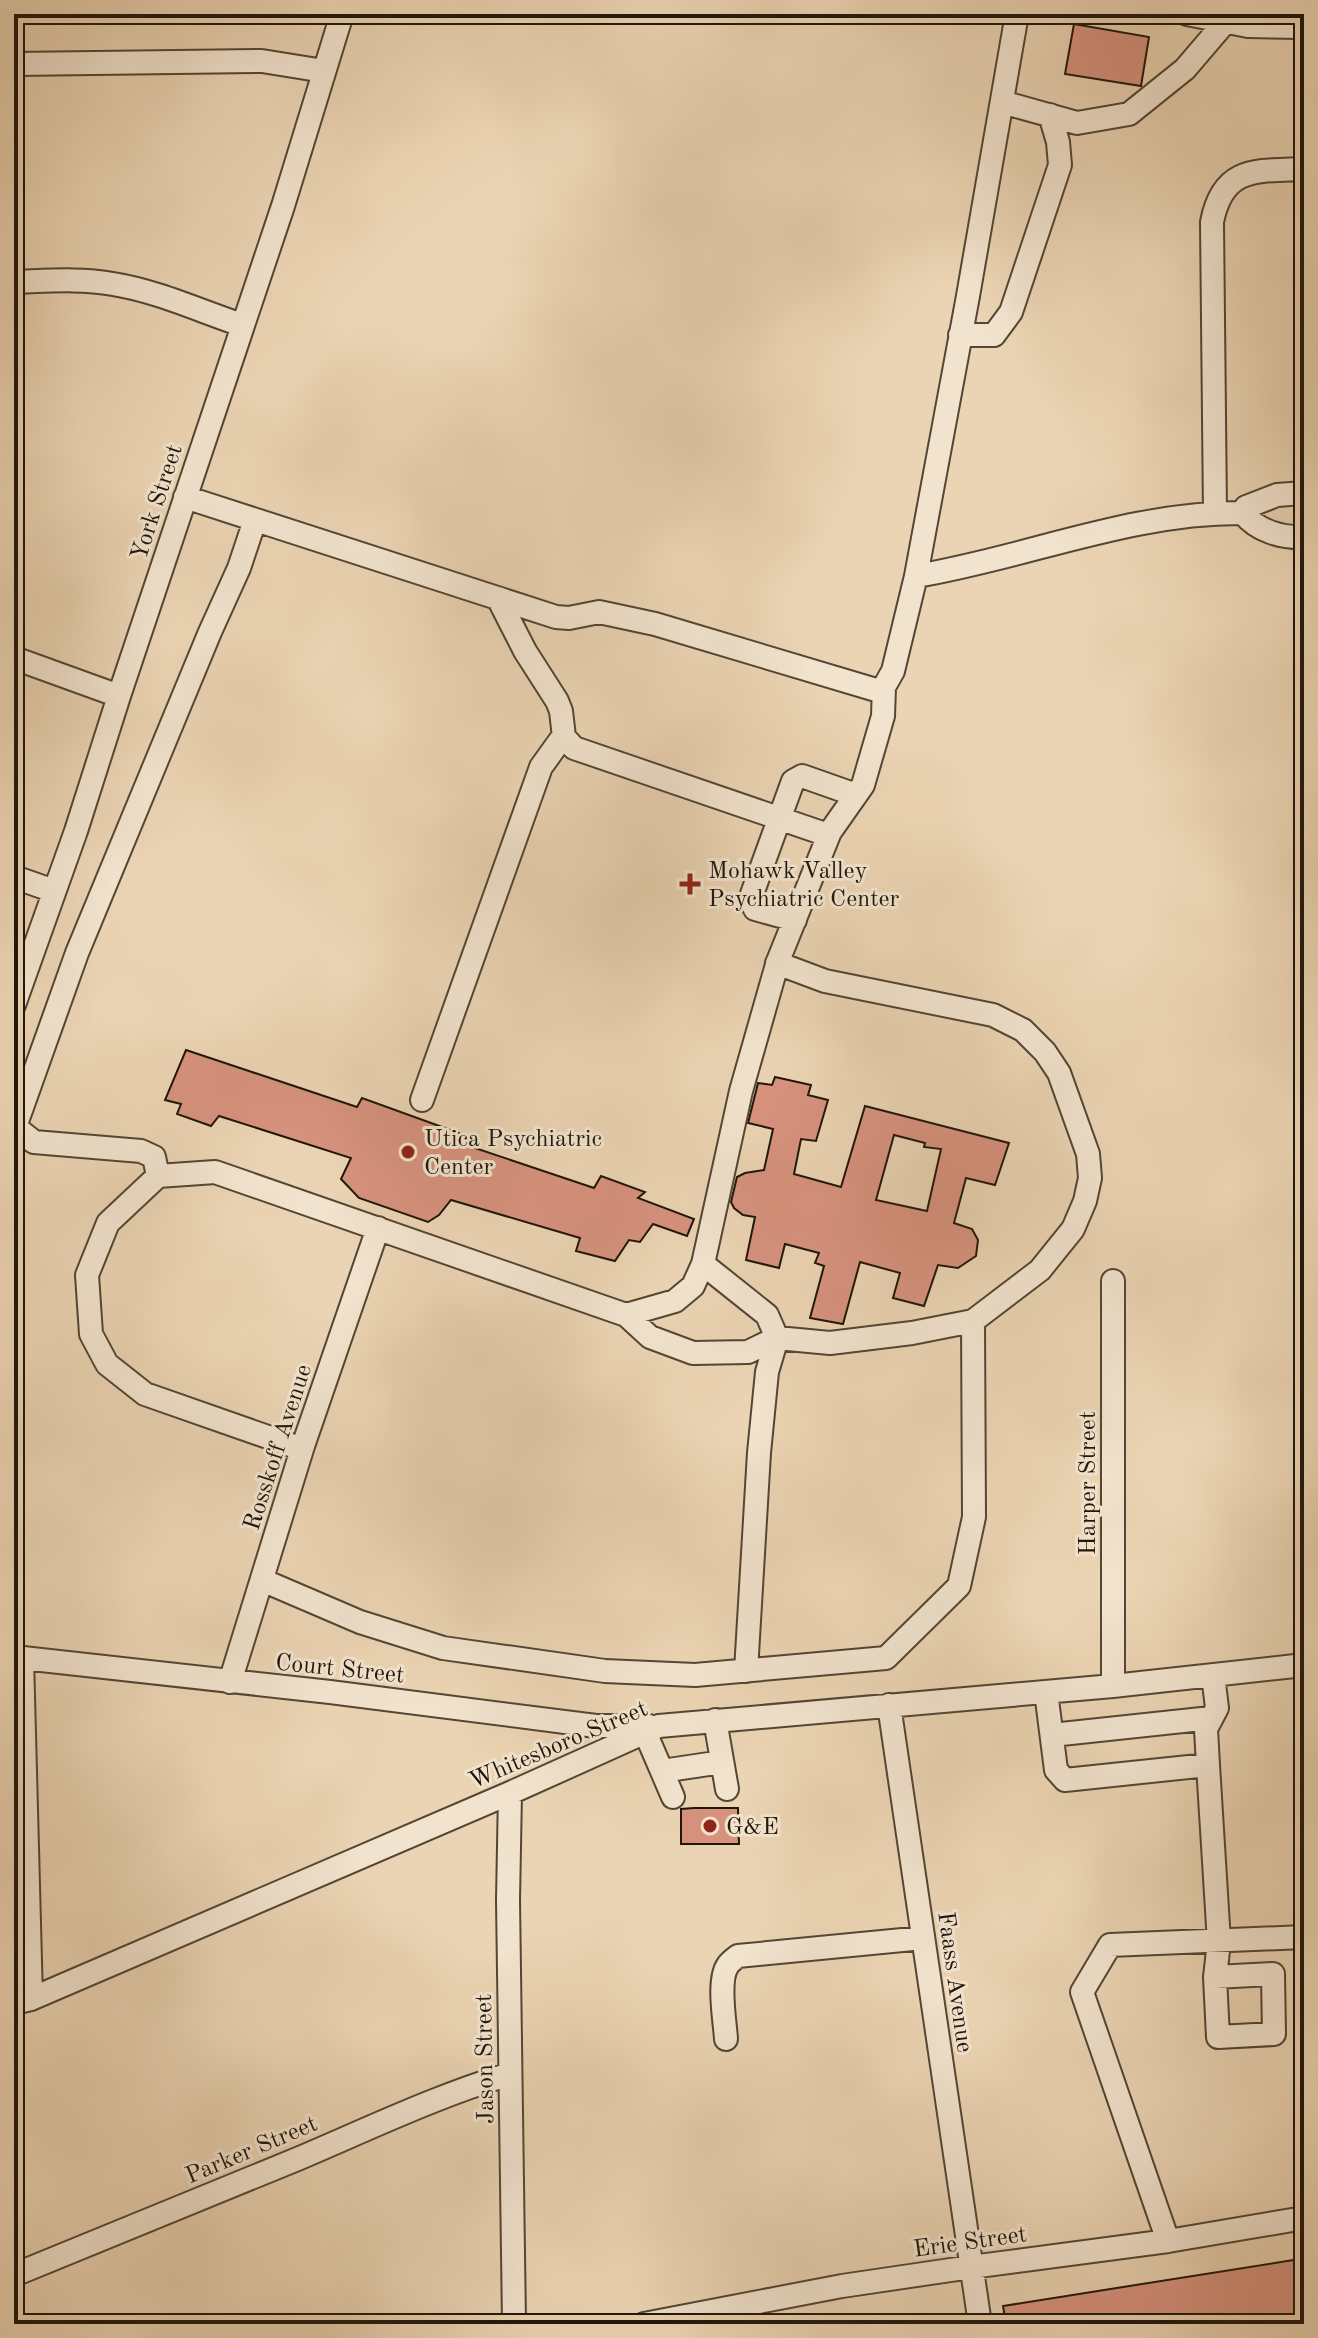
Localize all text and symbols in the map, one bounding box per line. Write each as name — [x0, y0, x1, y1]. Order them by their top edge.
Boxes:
street label: York Street — [128, 442, 188, 564]
place label: Mohawk Valley Psychiatric Center — [708, 860, 900, 912]
marker: Mohawk Valley Psychiatric Center — [679, 873, 701, 895]
place label: Utica Psychiatric Center — [424, 1128, 602, 1180]
marker: Utica Psychiatric Center — [399, 1143, 417, 1161]
street label: Rosskoff Avenue — [241, 1362, 317, 1534]
street label: Harper Street — [1077, 1411, 1101, 1555]
street label: Court Street — [274, 1651, 405, 1689]
street label: Whitesboro Street — [466, 1697, 652, 1794]
place label: G&E — [726, 1816, 779, 1840]
marker: G&E — [701, 1817, 719, 1835]
street label: Faass Avenue — [932, 1910, 976, 2054]
street label: Jason Street — [473, 1994, 499, 2124]
street label: Parker Street — [182, 2112, 321, 2189]
street label: Erie Street — [912, 2223, 1029, 2263]

